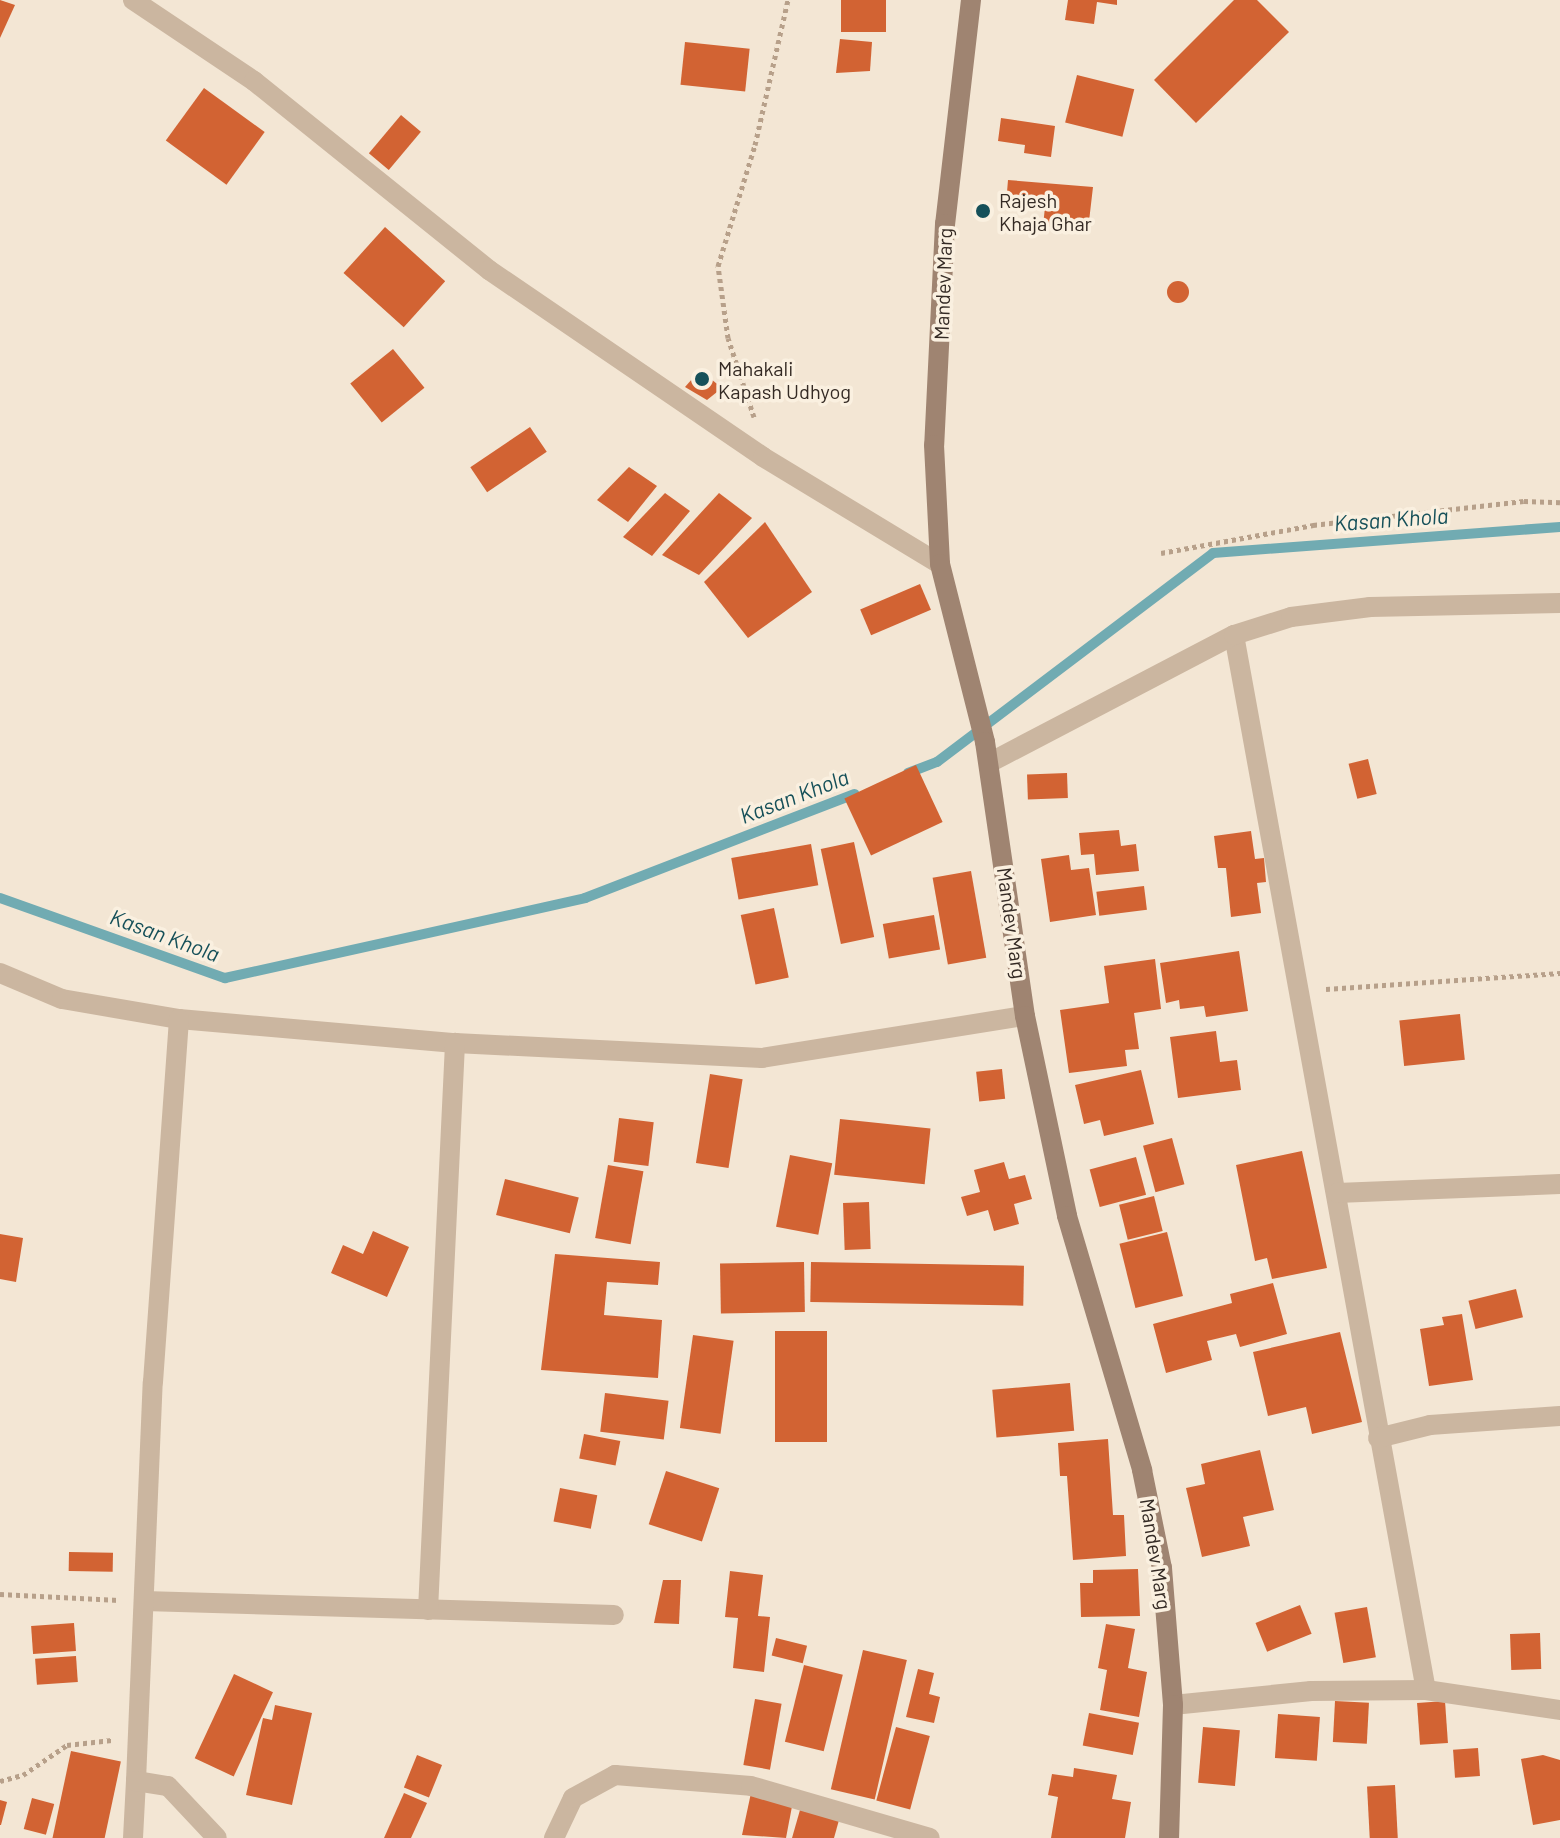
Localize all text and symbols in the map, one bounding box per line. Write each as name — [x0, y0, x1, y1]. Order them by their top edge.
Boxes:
place label: Rajesh Khaja Ghar — [999, 188, 1092, 235]
marker: Rajesh Khaja Ghar — [974, 202, 992, 220]
street label: Mandev Marg — [929, 227, 957, 341]
place label: Mahakali Kapash Udhyog — [718, 356, 851, 403]
marker: Mahakali Kapash Udhyog — [693, 370, 711, 388]
water label: Kasan Khola — [1333, 502, 1449, 536]
water label: Kasan Khola — [736, 763, 852, 829]
street label: Mandev Marg — [992, 866, 1032, 980]
water label: Kasan Khola — [107, 903, 223, 967]
street label: Mandev Marg — [1135, 1497, 1177, 1611]

